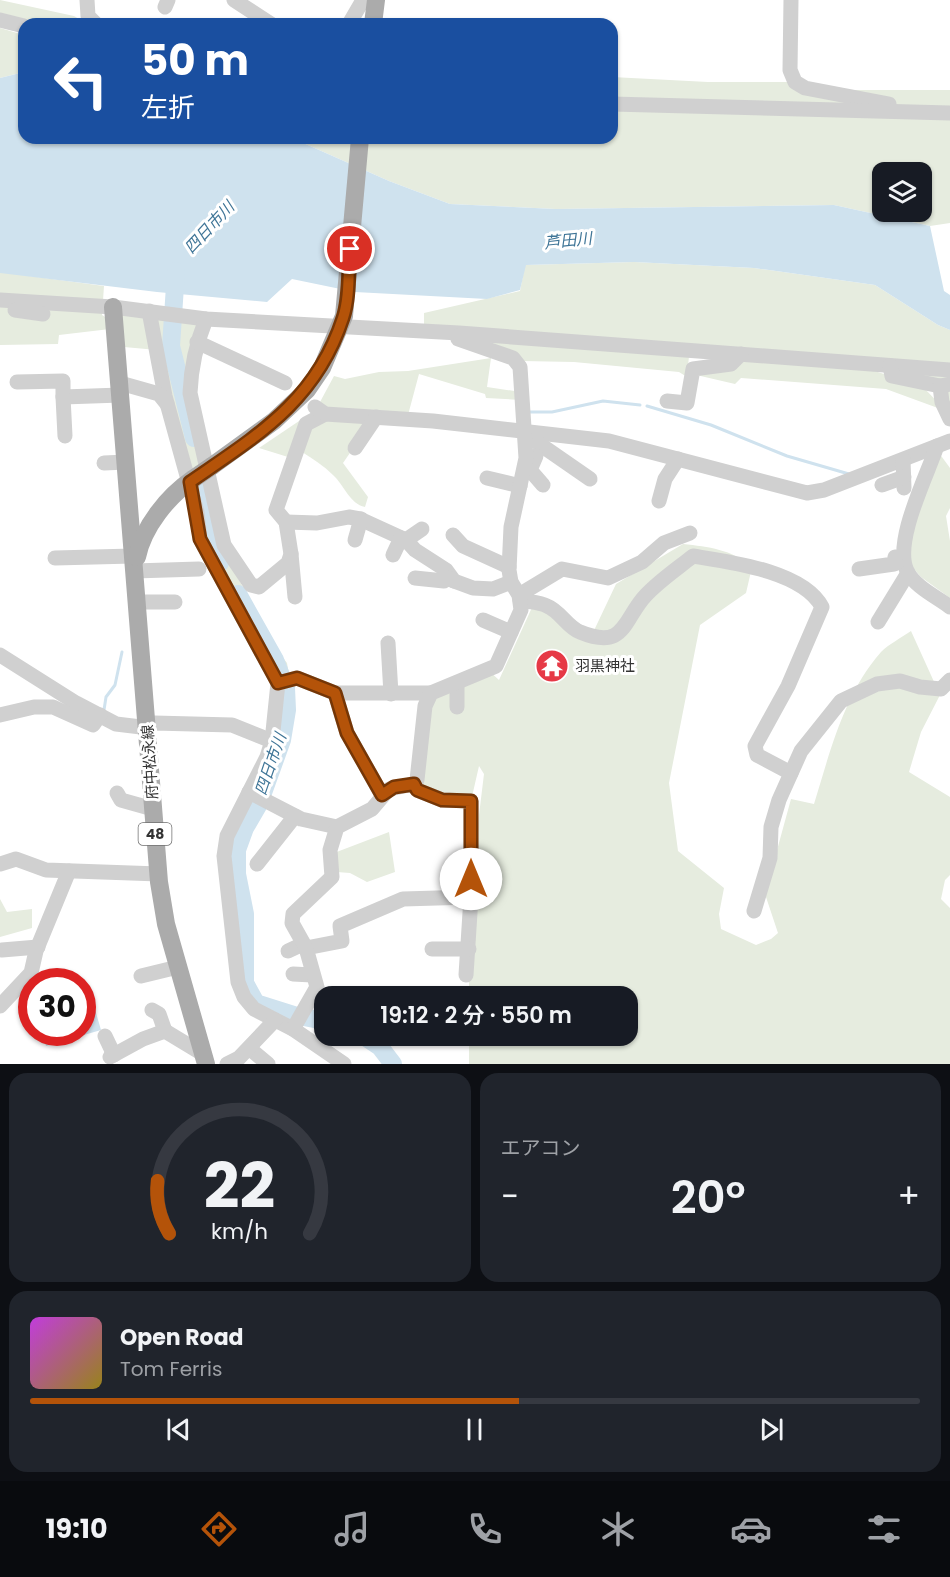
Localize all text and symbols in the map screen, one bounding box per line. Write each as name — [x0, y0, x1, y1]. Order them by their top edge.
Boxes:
text: 50 m — [141, 31, 249, 90]
icon: left — [42, 42, 120, 120]
text: 左折 — [141, 89, 195, 126]
map controls — [872, 162, 932, 222]
button: layers — [872, 162, 932, 222]
water label: 四日市川 — [179, 195, 241, 259]
pin — [324, 223, 375, 274]
water label: 芦田川 — [543, 226, 595, 254]
icon: arrive — [333, 232, 366, 265]
temple icon: 羽黒神社 — [534, 648, 570, 684]
place label: 羽黒神社 — [575, 655, 635, 676]
street label: 府中松永線 — [136, 724, 163, 800]
water label: 四日市川 — [249, 728, 292, 798]
road number: 48 — [138, 823, 172, 845]
position arrow — [439, 847, 503, 911]
speed limit sign: 30 — [18, 968, 96, 1046]
text: 19:12 · 2 分 · 550 m — [380, 1000, 572, 1031]
text: エアコン — [501, 1134, 581, 1162]
text: 22 — [204, 1142, 275, 1230]
text: 20° — [671, 1166, 746, 1229]
text: − — [501, 1173, 519, 1220]
text: + — [897, 1173, 920, 1220]
text: km/h — [211, 1217, 268, 1248]
text: Open Road — [120, 1322, 244, 1353]
text: Tom Ferris — [120, 1355, 222, 1383]
icon: previous — [162, 1413, 195, 1446]
icon: pause — [458, 1413, 491, 1446]
icon: next — [755, 1413, 788, 1446]
icon: directions — [198, 1508, 240, 1550]
icon: music — [331, 1508, 373, 1550]
icon: phone — [464, 1508, 506, 1550]
icon: climate — [597, 1508, 639, 1550]
icon: car — [730, 1508, 772, 1550]
icon: filters — [863, 1508, 905, 1550]
text: 19:10 — [45, 1510, 108, 1547]

